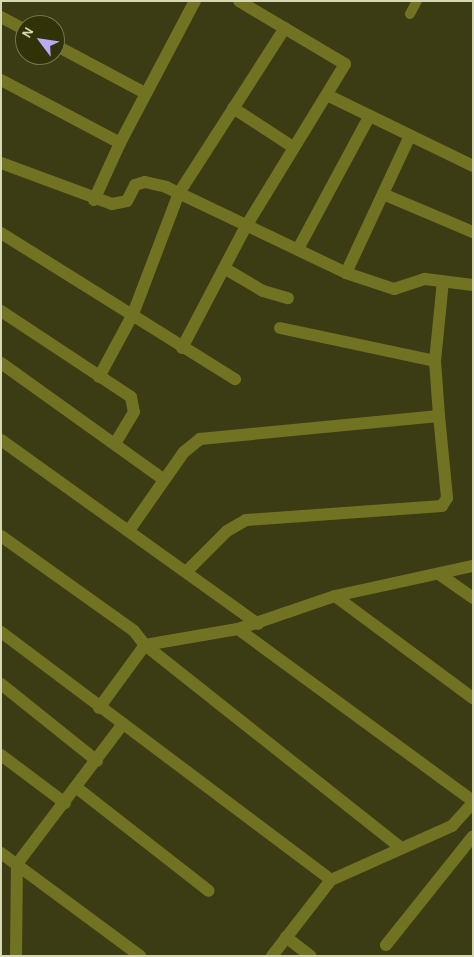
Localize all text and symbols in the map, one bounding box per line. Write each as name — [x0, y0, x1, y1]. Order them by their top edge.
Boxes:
north arrow — [15, 15, 65, 65]
text: N — [19, 25, 37, 41]

